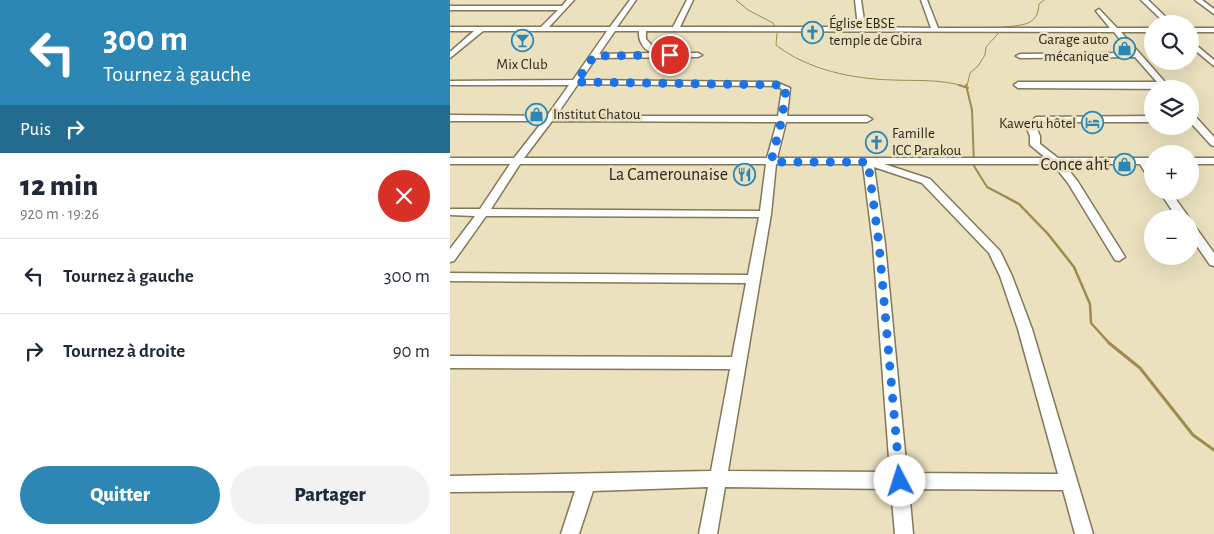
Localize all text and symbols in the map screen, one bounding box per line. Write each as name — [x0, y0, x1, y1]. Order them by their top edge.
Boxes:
place label: Église EBSE temple de Gbira — [829, 14, 922, 48]
map controls — [1144, 15, 1199, 265]
button: search — [1144, 15, 1199, 70]
icon: left — [20, 20, 85, 85]
church icon: Église EBSE temple de Gbira — [801, 20, 825, 44]
text: 300 m — [103, 22, 188, 57]
bar icon: Mix Club — [510, 29, 534, 53]
place label: Garage auto mécanique — [1039, 32, 1109, 64]
pin — [649, 34, 691, 76]
shop icon: Garage auto mécanique — [1113, 36, 1137, 60]
icon: arrive — [656, 41, 684, 69]
place label: Mix Club — [496, 57, 548, 72]
text: Tournez à gauche — [103, 63, 251, 85]
button: layers — [1144, 80, 1199, 135]
shop icon: Institut Chatou — [525, 102, 549, 126]
place label: Institut Chatou — [553, 107, 641, 122]
hotel icon: Kaweru hôtel — [1080, 111, 1104, 135]
icon: right — [61, 115, 89, 143]
place label: Kaweru hôtel — [999, 116, 1076, 131]
text: Puis — [20, 120, 51, 139]
place label: Famille ICC Parakou — [892, 126, 962, 158]
church icon: Famille ICC Parakou — [864, 130, 888, 154]
button: + — [1144, 145, 1199, 200]
shop icon: Conce aht — [1113, 152, 1137, 176]
place label: Conce aht — [1040, 156, 1109, 174]
restaurant icon: La Camerounaise — [732, 162, 756, 186]
place label: La Camerounaise — [608, 166, 728, 184]
button: close — [378, 170, 430, 222]
text: 12 min — [20, 171, 98, 201]
text: 920 m · 19:26 — [20, 206, 99, 222]
button: − — [1144, 210, 1199, 265]
icon: left — [20, 262, 48, 290]
text: Tournez à gauche — [63, 267, 194, 286]
text: 300 m — [384, 267, 430, 286]
icon: right — [20, 337, 48, 365]
text: Tournez à droite — [63, 342, 185, 361]
text: 90 m — [393, 342, 430, 361]
position arrow — [873, 454, 925, 506]
button: Quitter — [20, 466, 220, 524]
button: Partager — [230, 466, 430, 524]

